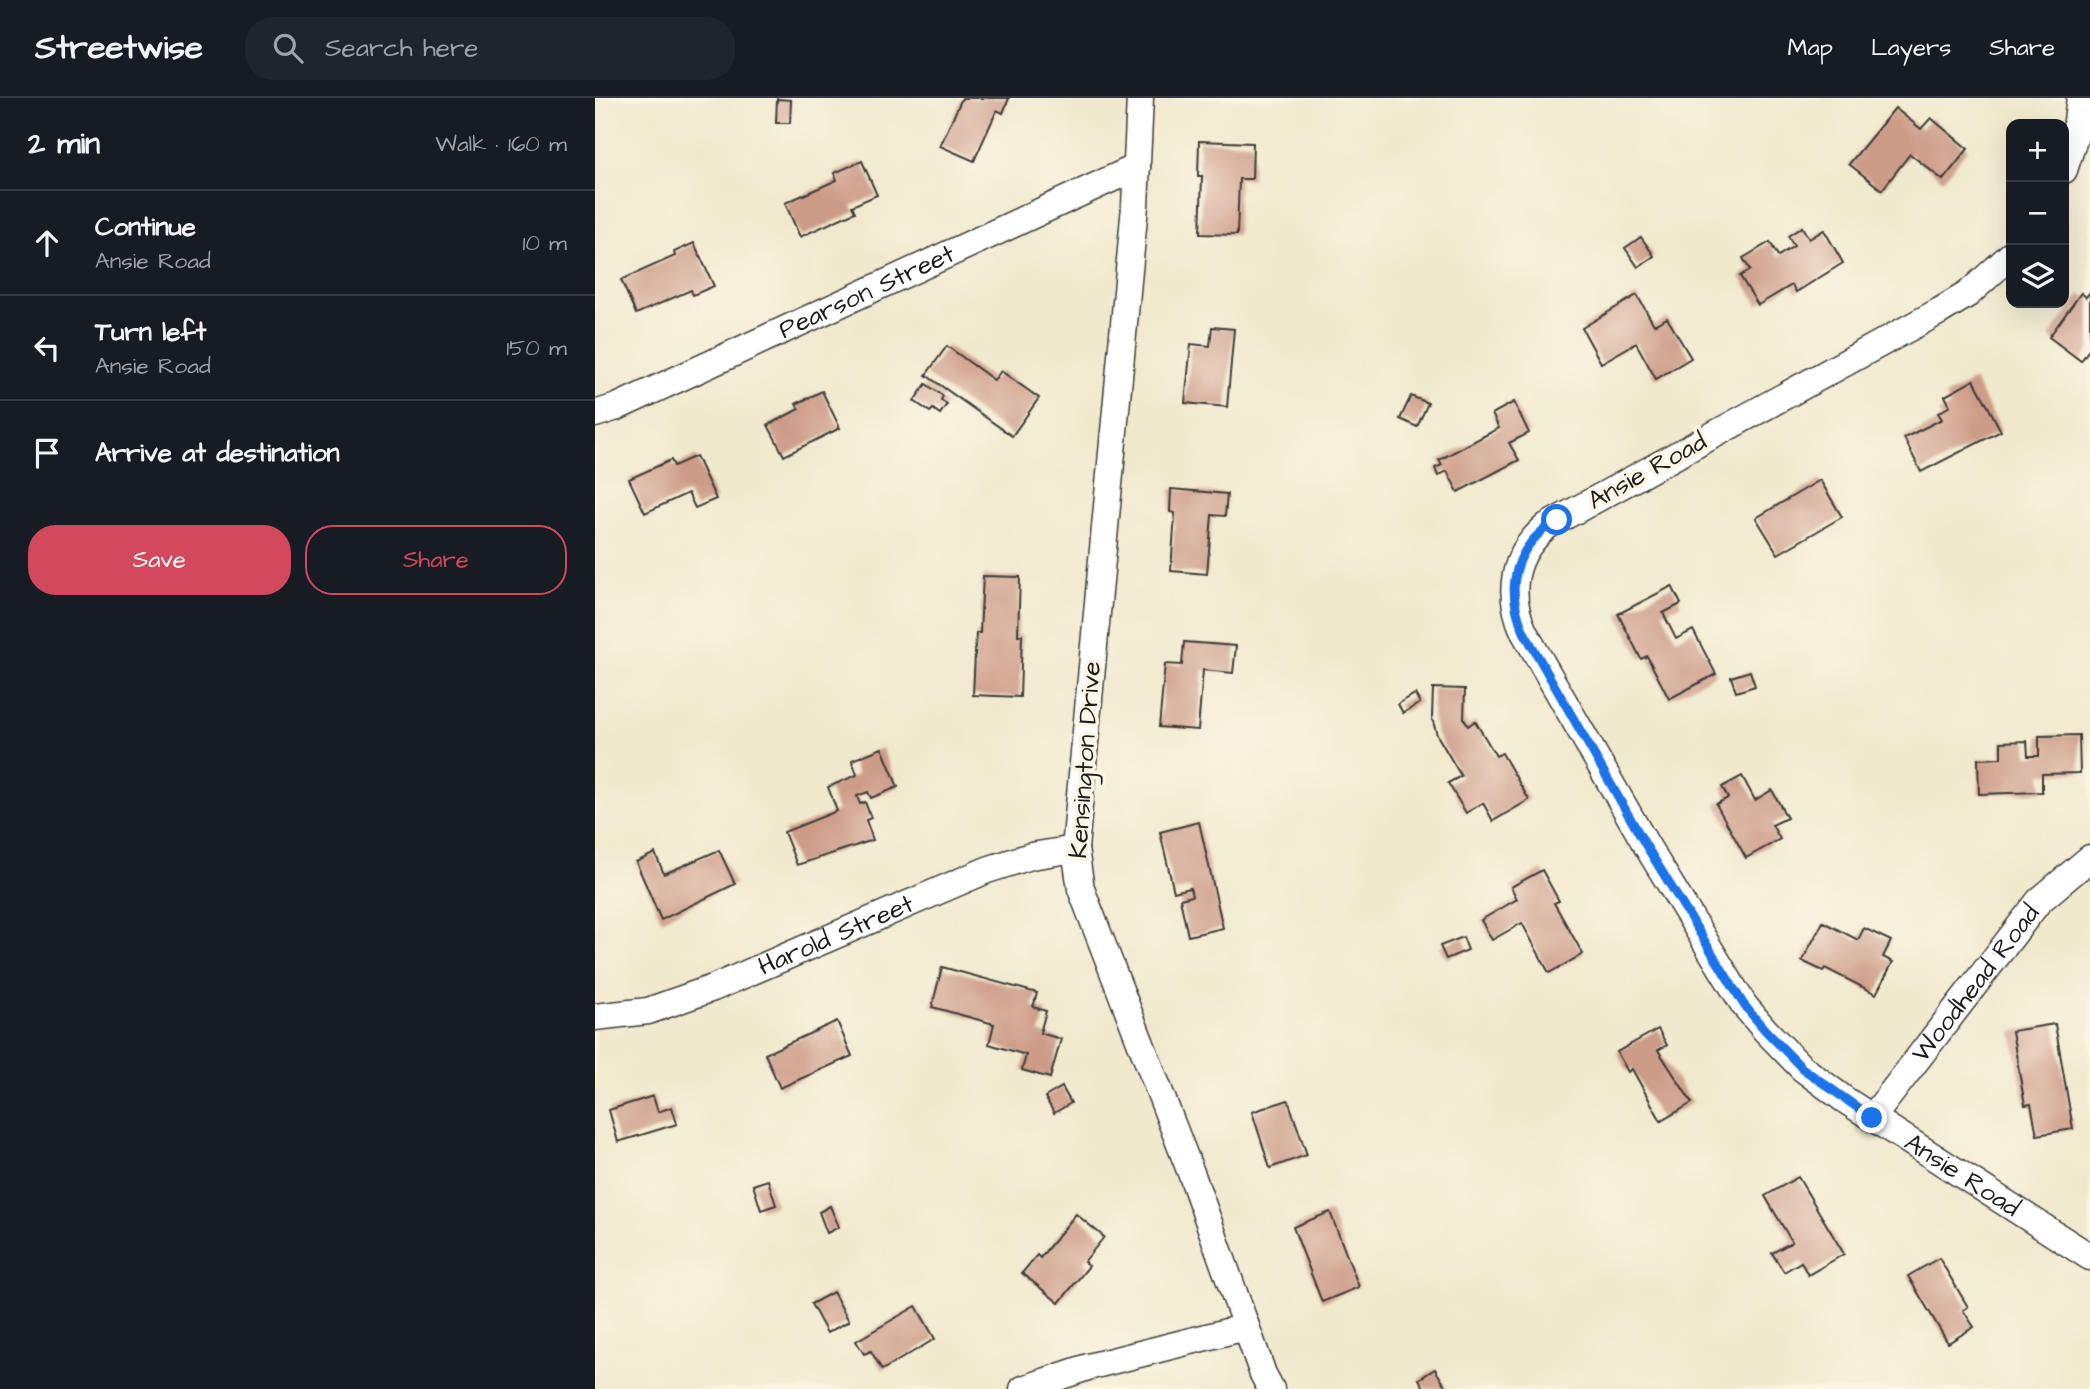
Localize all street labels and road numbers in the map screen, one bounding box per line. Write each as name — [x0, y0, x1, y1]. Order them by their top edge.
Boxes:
street label: Pearson Street — [773, 236, 961, 348]
street label: Ansie Road — [1581, 424, 1713, 518]
street label: Kensington Drive — [1060, 660, 1112, 860]
street label: Harold Street — [752, 886, 920, 984]
street label: Woodhead Road — [1903, 897, 2048, 1070]
street label: Ansie Road — [1897, 1125, 2027, 1226]

